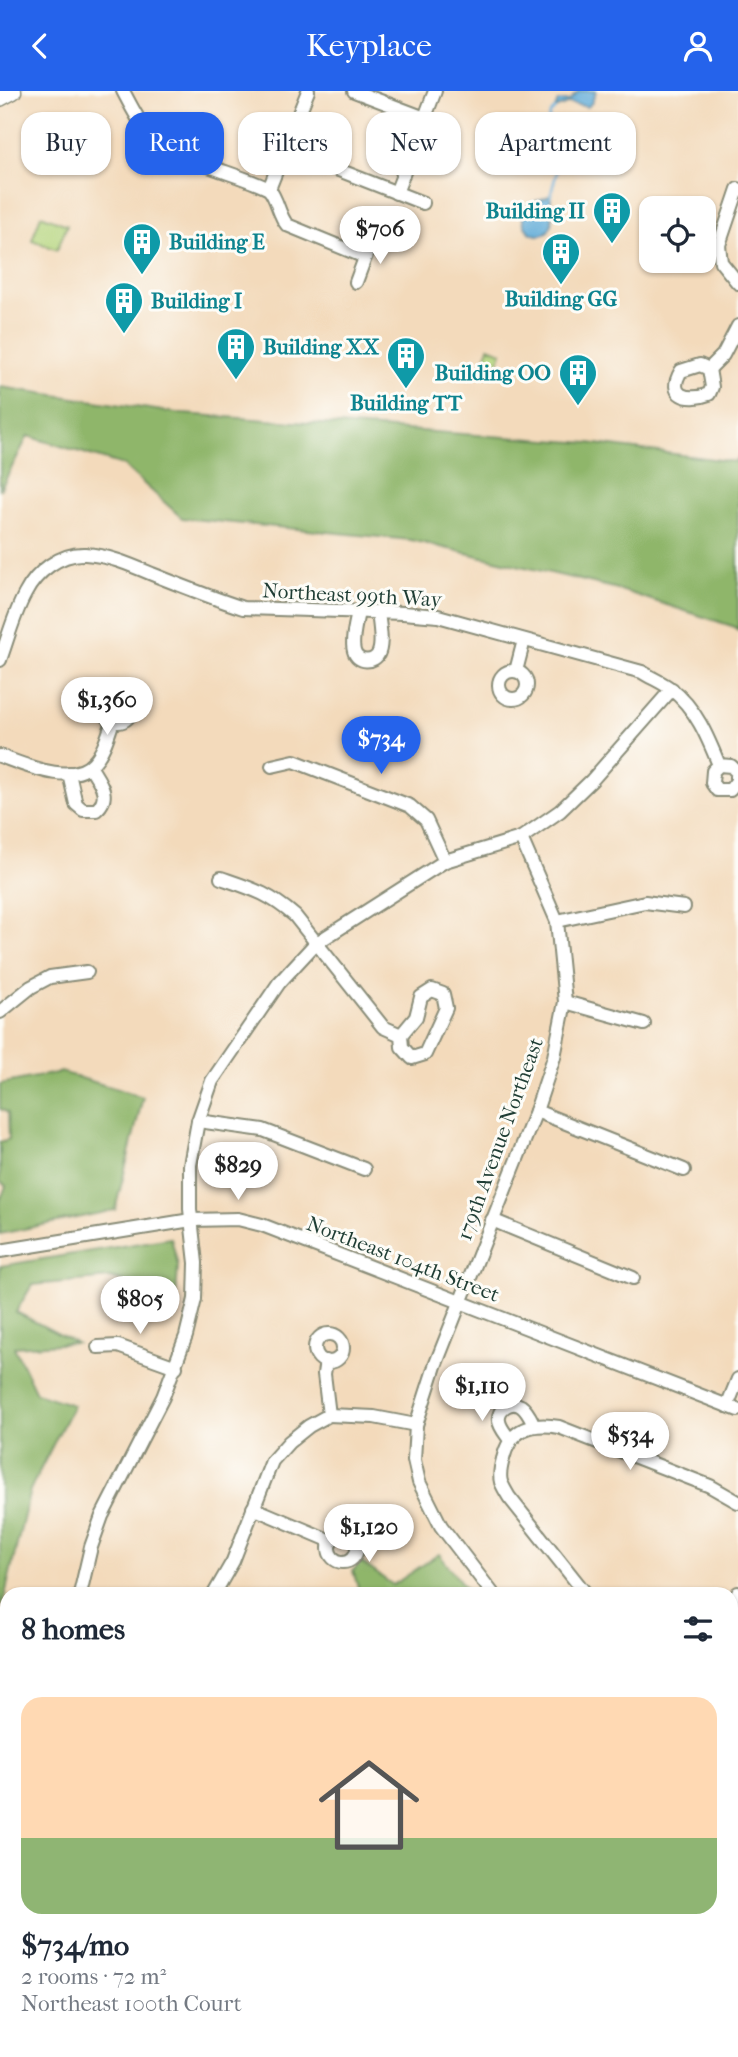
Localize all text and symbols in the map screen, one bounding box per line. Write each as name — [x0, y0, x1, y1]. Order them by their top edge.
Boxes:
icon: back — [21, 27, 59, 65]
text: Keyplace — [306, 27, 432, 64]
icon: person — [679, 27, 717, 65]
chip: Buy — [21, 112, 111, 175]
chip: Rent — [125, 112, 224, 175]
chip: Filters — [238, 112, 352, 175]
chip: New — [366, 112, 461, 175]
chip: Apartment — [475, 112, 636, 175]
building icon: Building II — [591, 190, 633, 245]
map controls — [639, 196, 716, 273]
button: locate — [639, 196, 716, 273]
place label: Building II — [486, 199, 586, 223]
pin: $706 — [339, 207, 421, 266]
text: $706 — [356, 215, 404, 242]
building icon: Building E — [121, 221, 163, 276]
place label: Building E — [169, 230, 265, 254]
building icon: Building GG — [540, 231, 582, 286]
building icon: Building I — [103, 280, 145, 335]
place label: Building GG — [505, 287, 617, 311]
place label: Building I — [151, 289, 243, 313]
building icon: Building XX — [215, 326, 257, 381]
place label: Building XX — [263, 335, 380, 359]
building icon: Building TT — [385, 335, 427, 390]
building icon: Building OO — [557, 352, 599, 407]
place label: Building OO — [435, 361, 551, 385]
place label: Building TT — [350, 391, 463, 415]
street label: Northeast 99th Way — [262, 578, 443, 612]
pin: $1,360 — [50, 677, 164, 737]
text: $1,360 — [77, 686, 137, 713]
pin: $734 — [340, 717, 422, 776]
text: $734 — [358, 725, 404, 752]
street label: 179th Avenue Northeast — [452, 1034, 548, 1244]
pin: $829 — [197, 1143, 279, 1202]
text: $829 — [214, 1151, 262, 1178]
street label: Northeast 104th Street — [303, 1211, 503, 1307]
pin: $805 — [99, 1277, 181, 1336]
text: $805 — [117, 1285, 163, 1312]
pin: $1,110 — [425, 1363, 539, 1423]
text: $1,110 — [455, 1372, 509, 1399]
pin: $534 — [589, 1413, 671, 1472]
text: $534 — [607, 1421, 653, 1448]
pin: $1,120 — [312, 1505, 426, 1564]
text: $1,120 — [340, 1513, 398, 1540]
icon: filters — [679, 1610, 717, 1648]
text: 8 homes — [21, 1612, 125, 1647]
icon: home — [306, 1742, 432, 1868]
text: $734/mo — [21, 1928, 129, 1963]
text: 2 rooms · 72 m² — [21, 1963, 166, 1990]
text: Northeast 100th Court — [21, 1990, 242, 2017]

